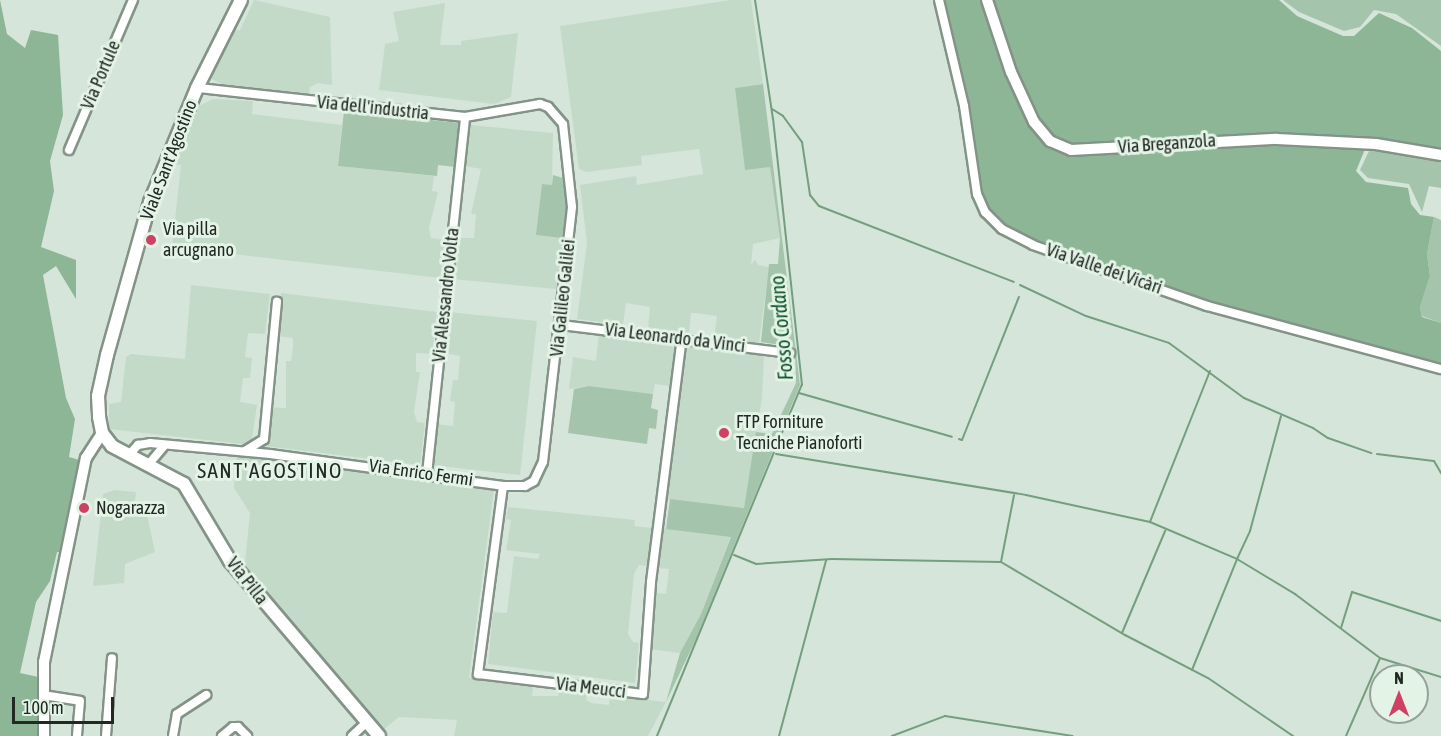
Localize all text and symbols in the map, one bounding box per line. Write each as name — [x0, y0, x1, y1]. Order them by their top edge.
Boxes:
street label: Via Portule — [77, 37, 125, 113]
street label: Via dell'industria — [316, 91, 430, 125]
street label: Viale Sant'Agostino — [136, 97, 202, 223]
street label: Via Breganzola — [1117, 130, 1217, 158]
place label: Via pilla arcugnano — [163, 219, 234, 262]
street label: Via Alessandro Volta — [428, 227, 464, 363]
marker: Via pilla arcugnano — [144, 233, 158, 247]
street label: Via Galileo Galilei — [546, 238, 580, 358]
street label: Via Valle dei Vicàri — [1043, 239, 1165, 299]
water label: Fosso Cordano — [764, 275, 798, 381]
street label: Via Leonardo da Vinci — [604, 319, 746, 357]
place label: FTP Forniture Tecniche Pianoforti — [736, 412, 863, 454]
marker: FTP Forniture Tecniche Pianoforti — [717, 426, 731, 440]
street label: Via Enrico Fermi — [368, 455, 474, 491]
district label: SANT'AGOSTINO — [197, 457, 343, 483]
place label: Nogarazza — [96, 497, 165, 519]
marker: Nogarazza — [77, 501, 91, 515]
street label: Via Pilla — [222, 553, 272, 609]
north arrow — [1369, 664, 1429, 724]
text: N — [1394, 669, 1404, 687]
street label: Via Meucci — [555, 673, 627, 703]
scale bar — [15, 685, 117, 723]
text: 100 m — [23, 697, 64, 718]

